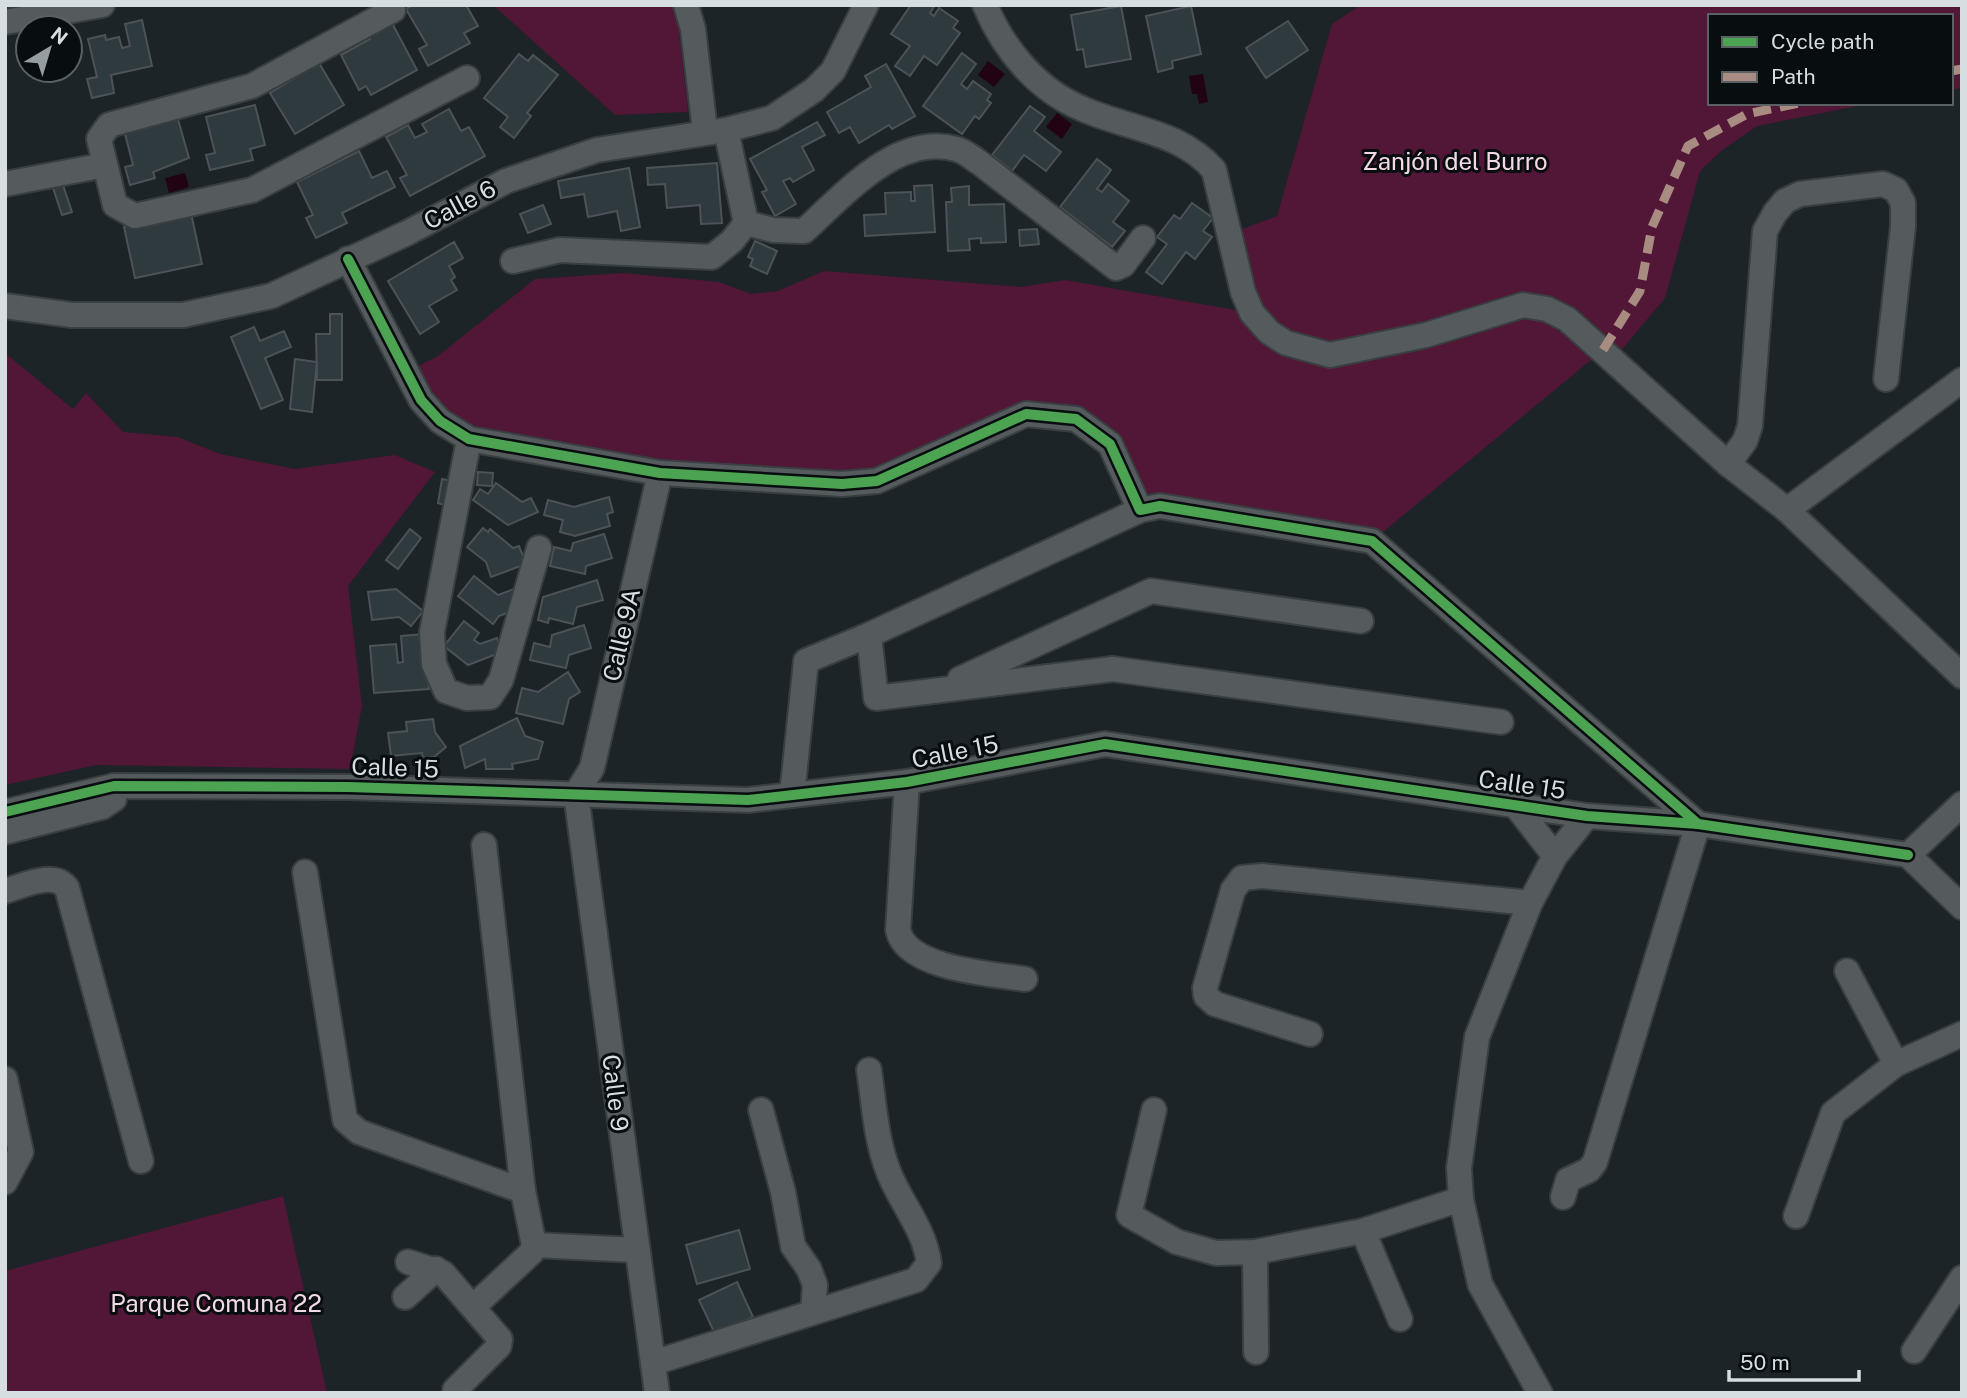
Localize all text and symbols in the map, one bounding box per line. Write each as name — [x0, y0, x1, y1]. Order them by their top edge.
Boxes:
north arrow — [14, 14, 84, 84]
legend — [1708, 14, 1953, 105]
text: N — [47, 22, 72, 49]
text: Cycle path — [1771, 29, 1874, 54]
text: Path — [1771, 64, 1816, 89]
park label: Zanjón del Burro — [1362, 147, 1548, 175]
street label: Calle 6 — [419, 174, 500, 235]
street label: Calle 9A — [597, 586, 645, 684]
street label: Calle 15 — [909, 729, 1000, 773]
street label: Calle 15 — [351, 751, 439, 783]
street label: Calle 15 — [1477, 764, 1567, 804]
street label: Calle 9 — [597, 1053, 635, 1133]
park label: Parque Comuna 22 — [110, 1289, 322, 1317]
scale bar — [1729, 1338, 1858, 1382]
text: 50 m — [1740, 1350, 1790, 1375]

